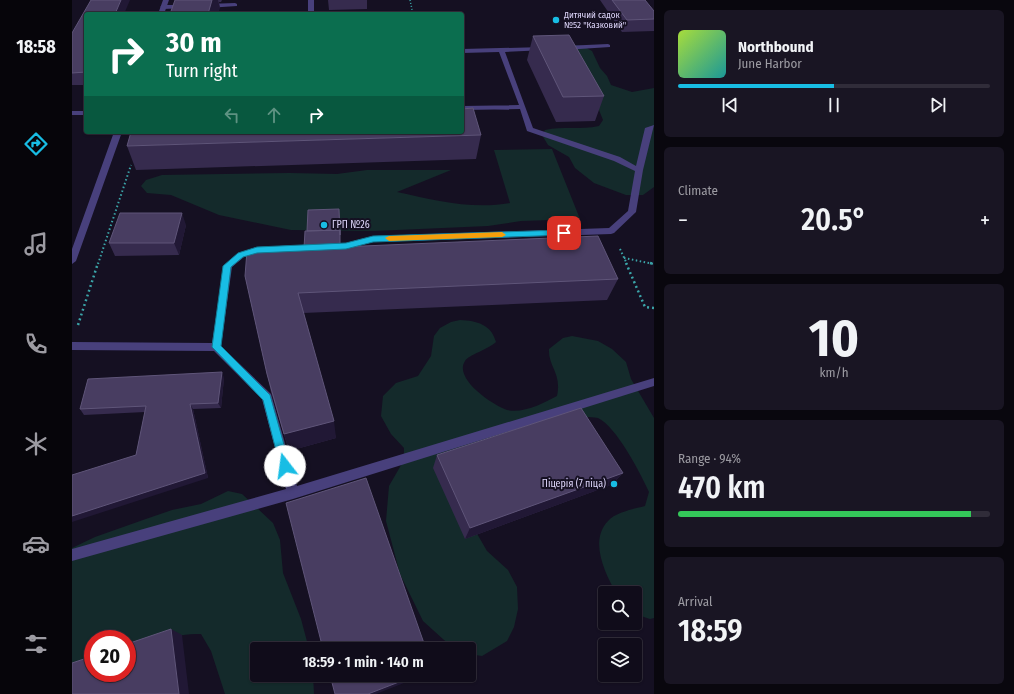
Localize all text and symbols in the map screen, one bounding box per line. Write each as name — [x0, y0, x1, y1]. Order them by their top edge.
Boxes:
place label: Дитячий садок №52 "Казковий" — [563, 10, 626, 30]
marker: Дитячий садок №52 "Казковий" — [551, 15, 561, 25]
text: 30 m — [166, 26, 222, 59]
icon: right — [100, 28, 152, 80]
text: 18:58 — [16, 36, 56, 58]
text: Northbound — [738, 38, 814, 56]
text: June Harbor — [738, 56, 802, 71]
text: Turn right — [166, 60, 238, 82]
icon: previous — [719, 94, 741, 116]
icon: pause — [823, 94, 845, 116]
icon: next — [927, 94, 949, 116]
icon: left — [221, 104, 243, 126]
icon: ahead — [263, 104, 285, 126]
icon: right — [305, 104, 327, 126]
icon: directions — [22, 130, 50, 158]
text: Climate — [678, 183, 718, 198]
text: 20.5° — [801, 202, 867, 238]
text: − — [678, 207, 688, 234]
text: + — [980, 207, 990, 234]
pin — [547, 216, 581, 250]
place label: ГРП №26 — [332, 219, 370, 231]
marker: ГРП №26 — [319, 220, 329, 230]
icon: arrive — [553, 222, 575, 244]
icon: music — [22, 230, 50, 258]
text: 10 — [809, 307, 859, 370]
icon: phone — [22, 330, 50, 358]
text: km/h — [820, 365, 849, 380]
icon: climate — [22, 430, 50, 458]
position arrow — [264, 445, 306, 487]
text: Range · 94% — [678, 451, 741, 466]
text: 470 km — [678, 470, 765, 506]
place label: Піцерія (7 піца) — [542, 477, 606, 490]
marker: Піцерія (7 піца) — [609, 479, 619, 489]
icon: car — [22, 530, 50, 558]
map controls — [598, 586, 642, 682]
button: search — [598, 586, 642, 630]
text: Arrival — [678, 594, 712, 609]
text: 18:59 — [678, 613, 742, 649]
icon: filters — [22, 630, 50, 658]
speed limit sign: 20 — [84, 630, 136, 682]
button: layers — [598, 638, 642, 682]
text: 18:59 · 1 min · 140 m — [302, 653, 424, 671]

